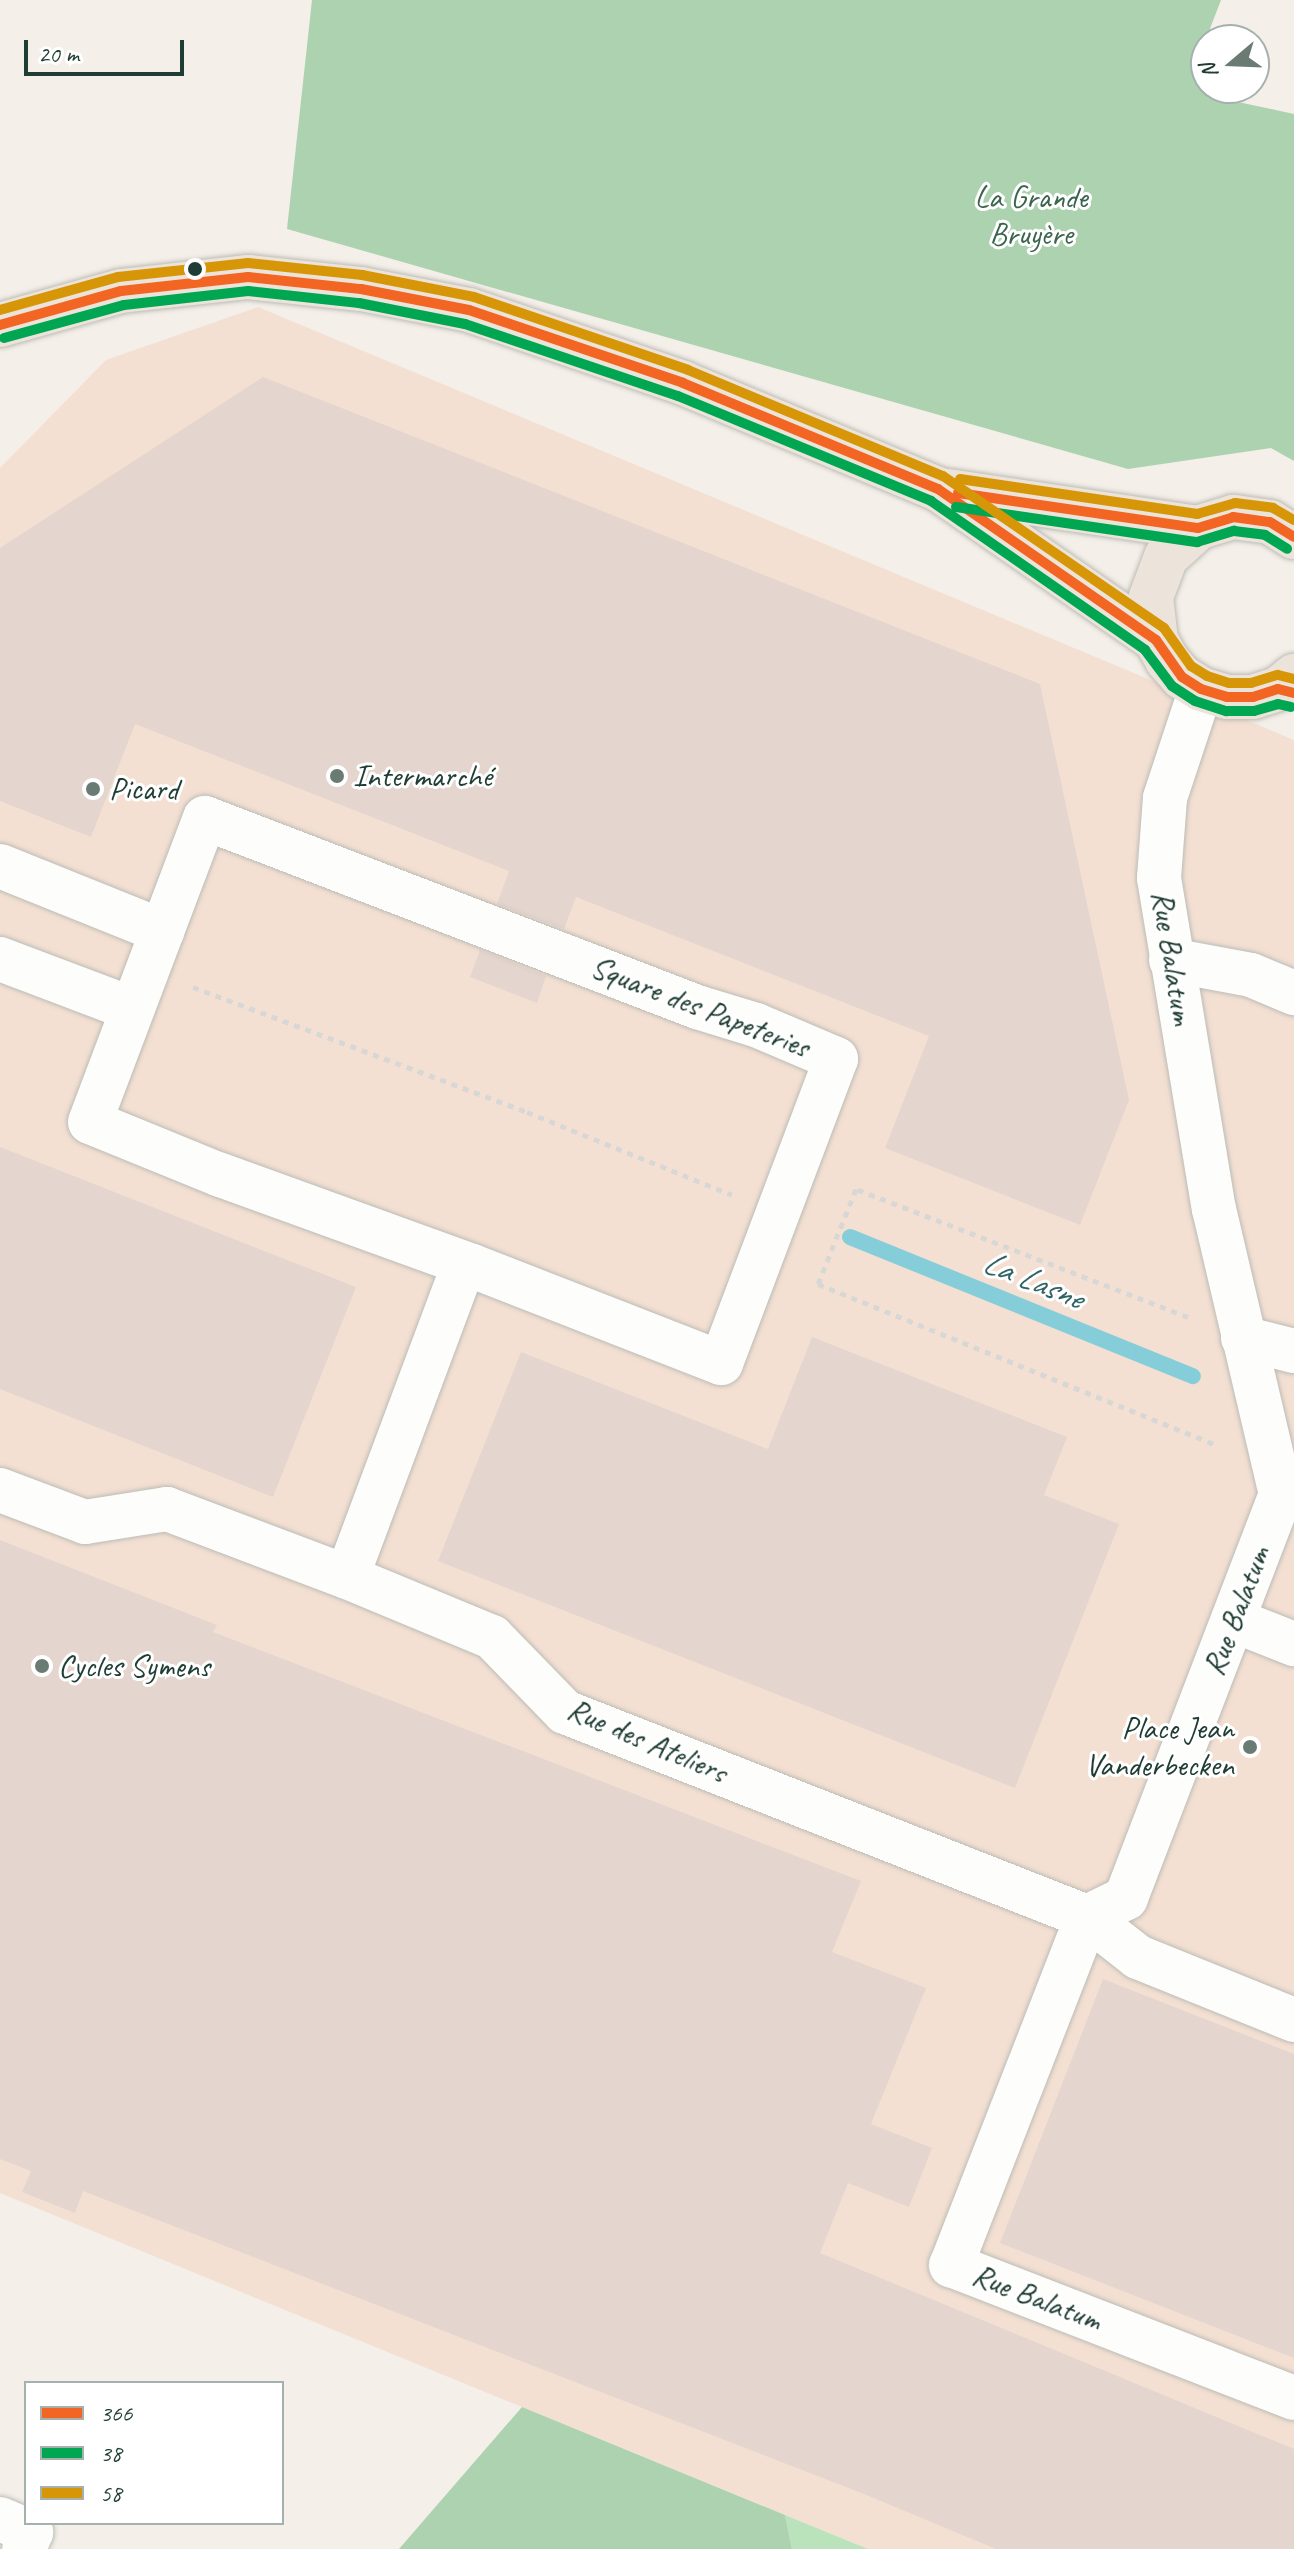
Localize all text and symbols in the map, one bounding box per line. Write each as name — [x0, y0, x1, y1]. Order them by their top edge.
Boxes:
scale bar — [28, 24, 188, 74]
north arrow — [1190, 24, 1270, 104]
text: 20 m — [38, 39, 79, 69]
text: N — [1194, 60, 1225, 82]
park label: La Grande Bruyère — [974, 179, 1088, 254]
unlabelled marker — [187, 261, 203, 277]
place label: Intermarché — [353, 757, 492, 795]
marker: Intermarché — [328, 767, 346, 785]
place label: Picard — [109, 770, 178, 808]
marker: Picard — [84, 780, 102, 798]
street label: Rue Balatum — [1142, 888, 1202, 1028]
street label: Square des Papeteries — [585, 947, 815, 1067]
water label: La Lasne — [977, 1240, 1089, 1318]
street label: Rue Balatum — [1195, 1541, 1279, 1681]
place label: Cycles Symens — [58, 1647, 211, 1685]
marker: Cycles Symens — [33, 1657, 51, 1675]
street label: Rue des Ateliers — [562, 1690, 732, 1792]
place label: Place Jean Vanderbecken — [1085, 1710, 1234, 1785]
marker: Place Jean Vanderbecken — [1241, 1738, 1259, 1756]
street label: Rue Balatum — [967, 2256, 1107, 2340]
legend — [24, 2381, 284, 2525]
text: 366 — [100, 2398, 132, 2428]
text: 38 — [100, 2438, 122, 2468]
text: 58 — [100, 2478, 122, 2508]

